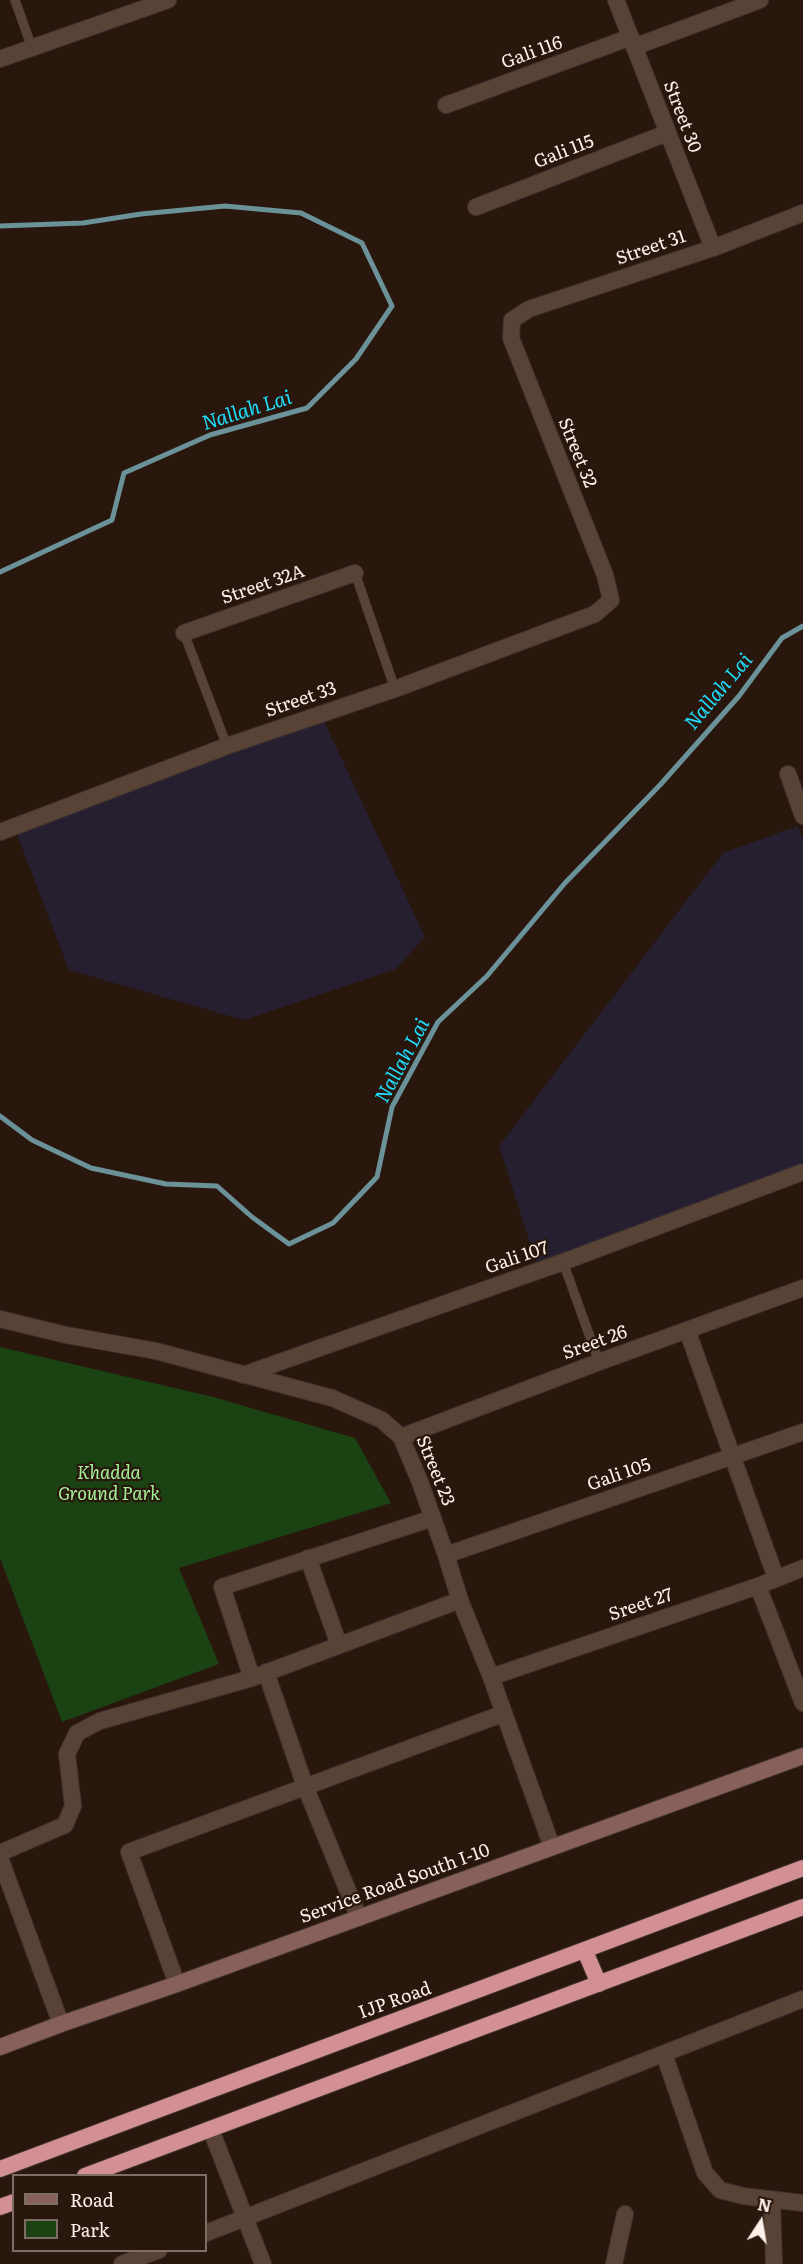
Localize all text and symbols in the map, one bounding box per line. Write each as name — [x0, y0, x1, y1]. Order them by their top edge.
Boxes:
street label: Gali 116 — [499, 32, 565, 74]
street label: Street 30 — [658, 78, 706, 156]
street label: Gali 115 — [531, 131, 597, 173]
street label: Street 31 — [613, 226, 689, 270]
water label: Nallah Lai — [199, 386, 295, 436]
street label: Street 32 — [553, 415, 601, 491]
street label: Street 32A — [219, 561, 307, 609]
water label: Nallah Lai — [680, 649, 758, 735]
street label: Street 33 — [262, 678, 340, 722]
water label: Nallah Lai — [371, 1015, 435, 1107]
street label: Gali 107 — [482, 1237, 552, 1279]
street label: Sreet 26 — [560, 1321, 630, 1365]
street label: Street 23 — [411, 1433, 459, 1509]
street label: Gali 105 — [584, 1454, 654, 1496]
park label: Khadda Ground Park — [58, 1463, 160, 1506]
street label: Sreet 27 — [606, 1584, 676, 1626]
street label: Service Road South I-10 — [297, 1840, 493, 1928]
street label: IJP Road — [356, 1978, 434, 2024]
legend — [12, 2174, 207, 2252]
text: Road — [70, 2186, 114, 2213]
text: N — [756, 2191, 774, 2218]
north arrow — [731, 2192, 791, 2252]
text: Park — [70, 2216, 109, 2243]

